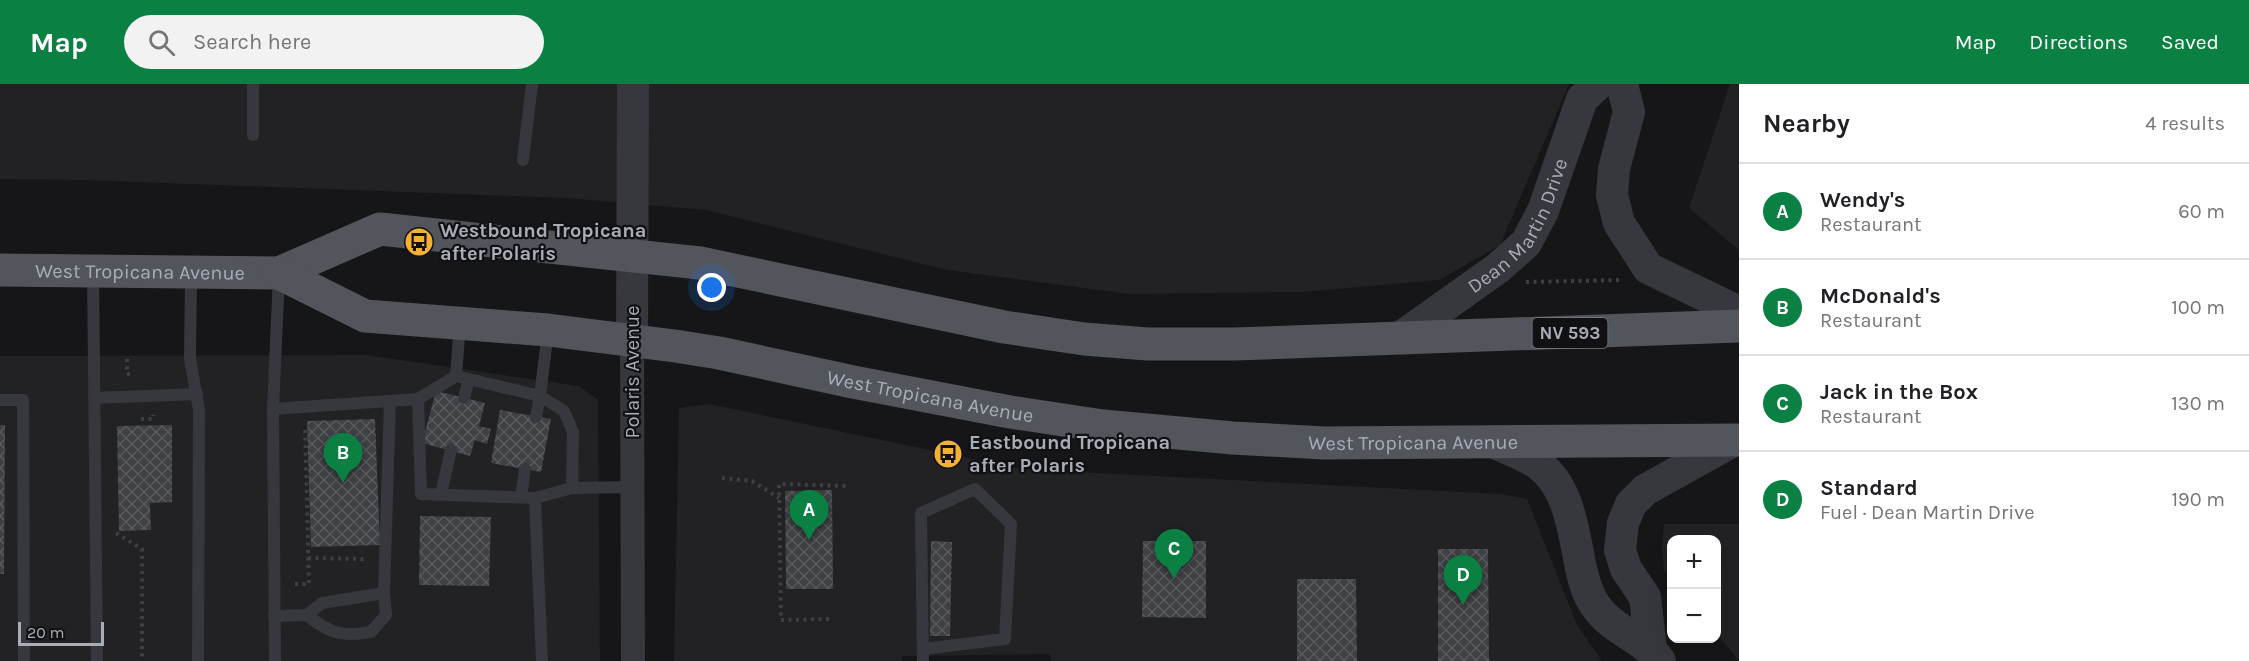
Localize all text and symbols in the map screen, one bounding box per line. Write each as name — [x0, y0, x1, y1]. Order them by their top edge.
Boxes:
search box — [124, 15, 544, 69]
text: Map — [30, 26, 88, 59]
icon: search — [145, 26, 178, 59]
text: Search here — [193, 29, 311, 55]
text: Map — [1955, 30, 1996, 54]
text: Directions — [2029, 30, 2128, 54]
text: Saved — [2161, 30, 2219, 54]
text: Nearby — [1763, 108, 1850, 139]
text: 4 results — [2145, 112, 2225, 135]
street label: Dean Martin Drive — [1463, 155, 1572, 298]
text: Wendy's — [1820, 187, 1905, 213]
text: A — [1776, 200, 1789, 223]
text: 60 m — [2178, 200, 2225, 223]
text: Restaurant — [1820, 213, 1922, 236]
place label: Westbound Tropicana after Polaris — [440, 219, 646, 265]
bus stop icon: Westbound Tropicana after Polaris — [403, 226, 435, 258]
street label: West Tropicana Avenue — [35, 259, 245, 285]
your location — [697, 273, 726, 302]
text: McDonald's — [1820, 283, 1941, 309]
text: B — [1776, 296, 1789, 319]
text: 100 m — [2171, 296, 2225, 319]
street label: Polaris Avenue — [621, 306, 644, 438]
text: Restaurant — [1820, 309, 1922, 332]
road number: NV 593 — [1532, 318, 1608, 348]
street label: West Tropicana Avenue — [825, 366, 1035, 427]
text: Jack in the Box — [1820, 379, 1978, 405]
text: C — [1776, 392, 1789, 415]
text: 130 m — [2171, 392, 2225, 415]
text: Restaurant — [1820, 405, 1922, 428]
place label: Eastbound Tropicana after Polaris — [969, 431, 1170, 477]
street label: West Tropicana Avenue — [1308, 431, 1518, 455]
pin: B — [324, 434, 362, 483]
bus stop icon: Eastbound Tropicana after Polaris — [932, 438, 964, 470]
text: Standard — [1820, 475, 1918, 501]
text: D — [1776, 488, 1789, 511]
text: 190 m — [2171, 488, 2225, 511]
pin: A — [790, 490, 828, 540]
text: Fuel · Dean Martin Drive — [1820, 501, 2035, 524]
pin: C — [1154, 530, 1194, 579]
map controls — [1667, 535, 1721, 643]
button: + — [1667, 535, 1721, 589]
pin: D — [1444, 556, 1482, 605]
button: − — [1667, 589, 1721, 643]
scale bar — [18, 619, 104, 646]
text: 20 m — [27, 623, 65, 642]

